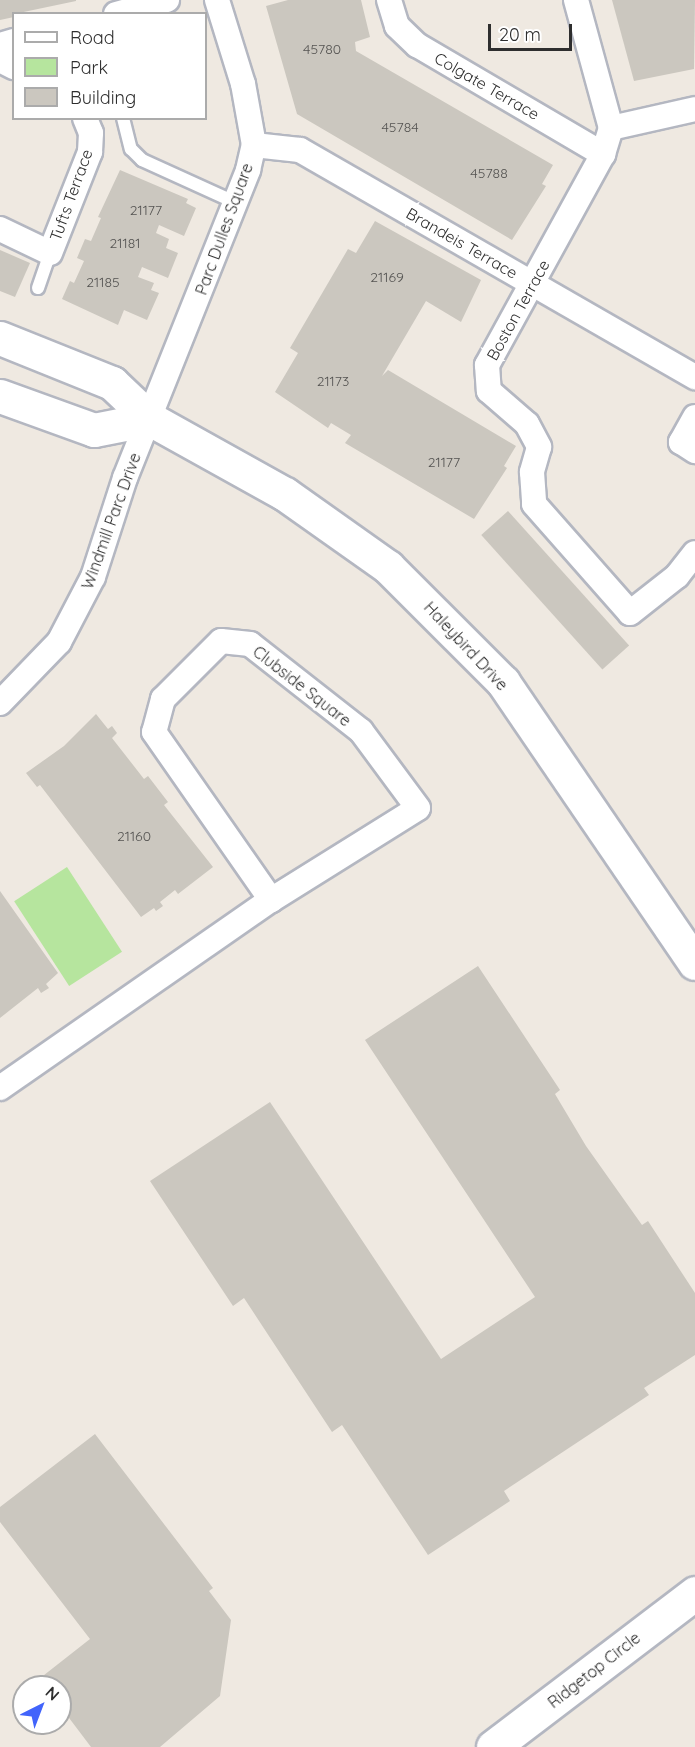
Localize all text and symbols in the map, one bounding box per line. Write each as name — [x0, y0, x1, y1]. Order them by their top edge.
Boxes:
legend — [12, 12, 207, 120]
scale bar — [491, 12, 575, 50]
text: 20 m — [499, 23, 541, 46]
text: Road — [70, 26, 115, 49]
house number: 45780 — [303, 41, 341, 57]
street label: Colgate Terrace — [431, 48, 543, 124]
text: Park — [70, 56, 108, 79]
text: Building — [70, 86, 136, 109]
house number: 45784 — [381, 119, 419, 135]
street label: Tufts Terrace — [46, 147, 96, 243]
street label: Parc Dulles Square — [191, 161, 257, 297]
house number: 45788 — [470, 165, 508, 181]
house number: 21177 — [130, 202, 162, 218]
street label: Brandeis Terrace — [403, 203, 521, 283]
house number: 21181 — [110, 235, 140, 251]
street label: Boston Terrace — [482, 256, 554, 364]
house number: 21169 — [370, 269, 404, 285]
house number: 21185 — [86, 274, 120, 290]
house number: 21173 — [317, 373, 349, 389]
street label: Windmill Parc Drive — [77, 450, 145, 592]
house number: 21177 — [428, 454, 460, 470]
street label: Haleybird Drive — [420, 598, 512, 694]
street label: Clubside Square — [249, 642, 355, 730]
house number: 21160 — [117, 828, 151, 844]
street label: Ridgetop Circle — [544, 1628, 644, 1712]
north arrow — [12, 1675, 72, 1735]
text: N — [42, 1682, 64, 1704]

